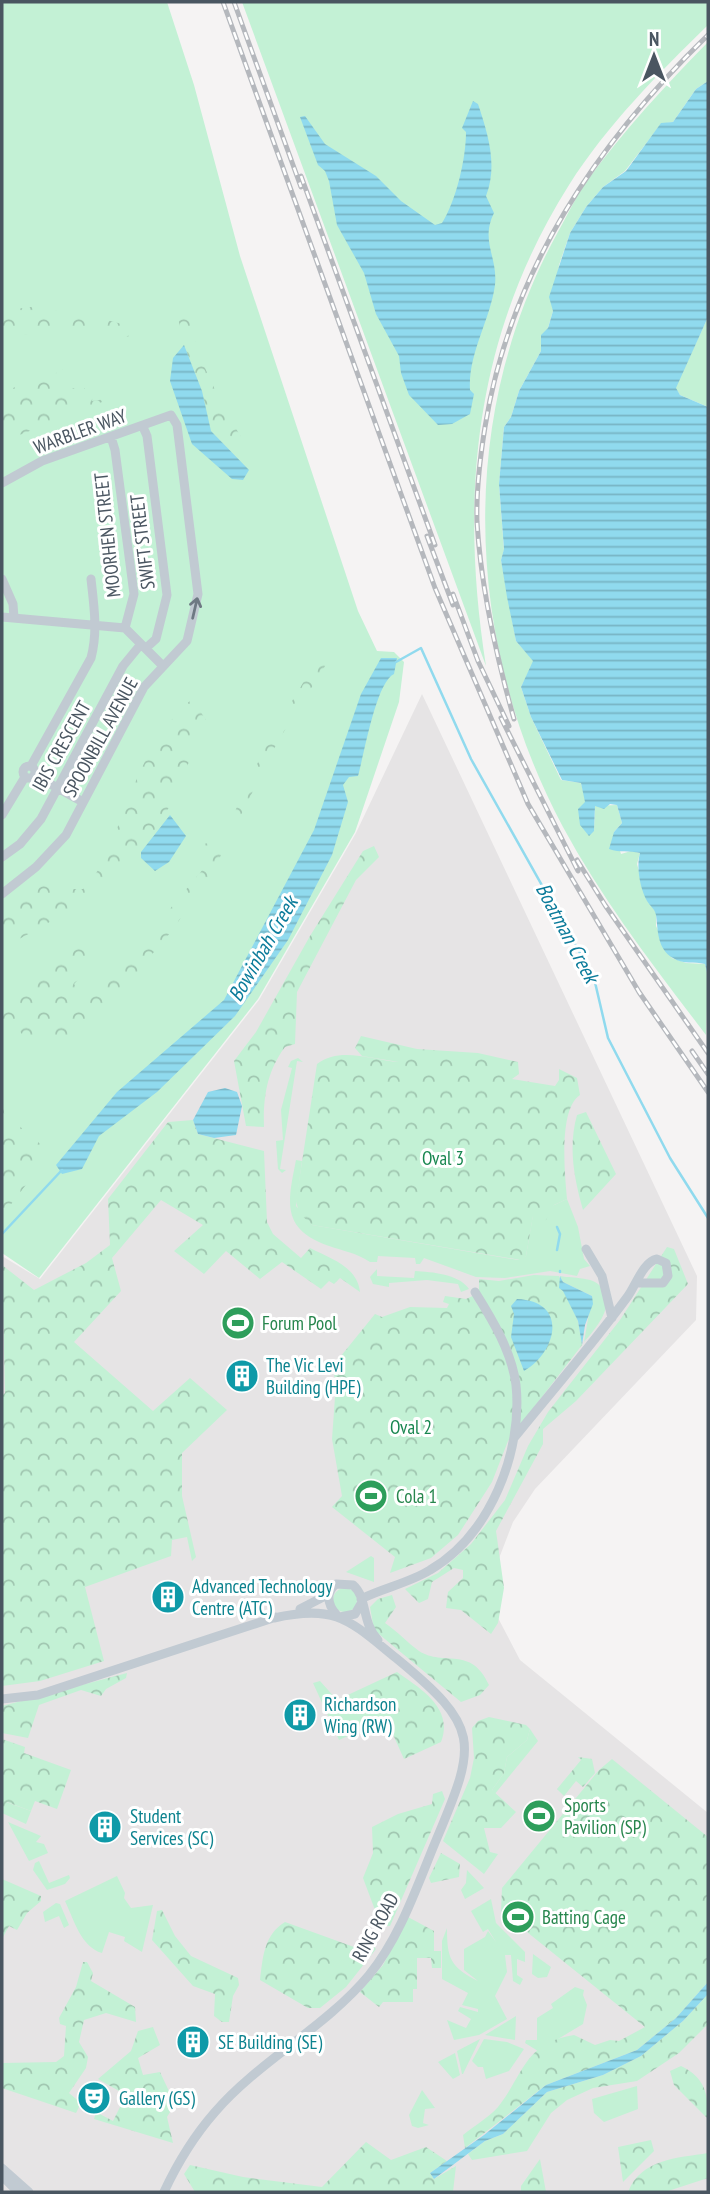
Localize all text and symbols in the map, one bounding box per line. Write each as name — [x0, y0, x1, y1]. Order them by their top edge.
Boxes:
north arrow — [619, 21, 689, 91]
text: N — [649, 27, 659, 51]
street label: WARBLER WAY — [30, 403, 130, 459]
street label: MOORHEN STREET — [88, 471, 125, 599]
street label: SWIFT STREET — [124, 493, 160, 591]
one-way arrow — [188, 597, 202, 620]
street label: SPOONBILL AVENUE — [57, 673, 143, 801]
street label: IBIS CRESCENT — [26, 696, 96, 795]
water label: Boatman Creek — [530, 878, 606, 990]
water label: Bowinbah Creek — [222, 889, 305, 1006]
park label: Oval 3 — [422, 1146, 464, 1170]
sports icon: Forum Pool — [219, 1304, 257, 1342]
place label: Forum Pool — [262, 1311, 337, 1335]
place label: The Vic Levi Building (HPE) — [266, 1353, 361, 1399]
building icon: The Vic Levi Building (HPE) — [223, 1357, 261, 1395]
park label: Oval 2 — [390, 1415, 432, 1439]
sports icon: Cola 1 — [352, 1477, 390, 1515]
place label: Cola 1 — [396, 1484, 437, 1508]
place label: Advanced Technology Centre (ATC) — [192, 1574, 333, 1620]
building icon: Advanced Technology Centre (ATC) — [149, 1578, 187, 1616]
place label: Richardson Wing (RW) — [324, 1692, 396, 1738]
building icon: Richardson Wing (RW) — [281, 1696, 319, 1734]
place label: Sports Pavilion (SP) — [564, 1793, 646, 1839]
sports icon: Sports Pavilion (SP) — [520, 1797, 558, 1835]
place label: Student Services (SC) — [130, 1804, 214, 1850]
building icon: Student Services (SC) — [86, 1808, 124, 1846]
street label: RING ROAD — [346, 1888, 404, 1965]
sports icon: Batting Cage — [499, 1898, 537, 1936]
place label: Batting Cage — [542, 1905, 626, 1929]
building icon: SE Building (SE) — [174, 2023, 212, 2061]
place label: SE Building (SE) — [218, 2030, 323, 2054]
theatre icon: Gallery (GS) — [75, 2079, 113, 2117]
place label: Gallery (GS) — [119, 2086, 195, 2110]

